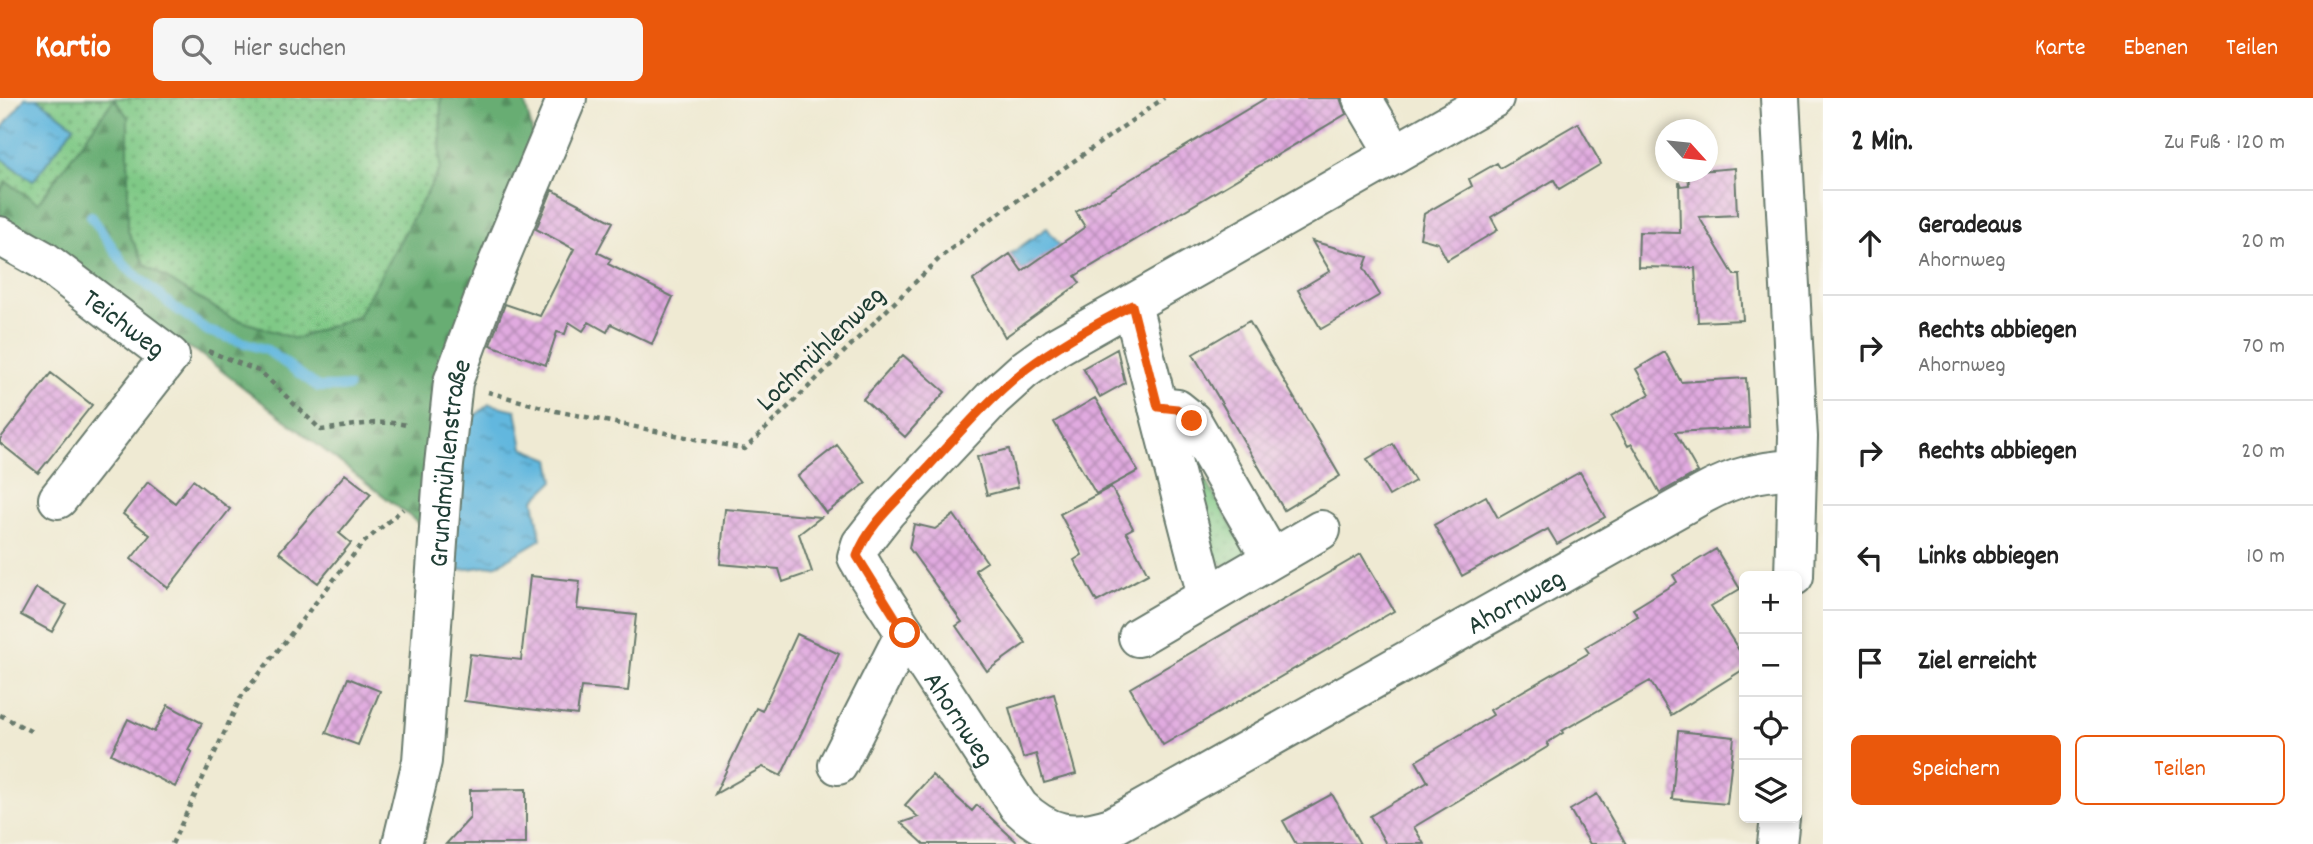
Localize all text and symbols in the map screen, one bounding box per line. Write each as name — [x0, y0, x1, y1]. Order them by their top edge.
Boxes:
search box — [153, 18, 643, 81]
text: Kartio — [35, 26, 111, 73]
icon: search — [177, 30, 215, 68]
text: Hier suchen — [233, 31, 346, 68]
text: Karte — [2035, 32, 2085, 66]
text: Ebenen — [2123, 32, 2188, 66]
text: Teilen — [2226, 32, 2278, 66]
north arrow — [1655, 119, 1718, 182]
text: 2 Min. — [1851, 122, 1913, 165]
text: Zu Fuß · 120 m — [2164, 127, 2285, 160]
text: Geradeaus — [1918, 208, 2022, 245]
icon: ahead — [1851, 224, 1889, 262]
text: 20 m — [2241, 226, 2285, 259]
text: Ahornweg — [1918, 245, 2006, 278]
street label: Lochmühlenweg — [749, 278, 896, 423]
street label: Teichweg — [72, 281, 172, 371]
text: Rechts abbiegen — [1918, 313, 2077, 350]
icon: right — [1851, 329, 1889, 367]
text: 70 m — [2243, 331, 2285, 364]
text: Ahornweg — [1918, 350, 2006, 383]
street label: Grundmühlenstraße — [421, 354, 485, 569]
route end — [1176, 405, 1207, 436]
icon: right — [1851, 434, 1889, 472]
text: Rechts abbiegen — [1918, 434, 2077, 471]
text: 20 m — [2241, 436, 2285, 469]
icon: left — [1851, 539, 1889, 577]
text: Links abbiegen — [1918, 539, 2059, 576]
text: 10 m — [2246, 541, 2285, 574]
street label: Ahornweg — [1461, 561, 1573, 648]
map controls — [1739, 571, 1802, 823]
button: + — [1739, 571, 1802, 634]
route start — [889, 617, 920, 648]
button: − — [1739, 634, 1802, 697]
icon: arrive — [1851, 644, 1889, 682]
text: Ziel erreicht — [1918, 644, 2037, 681]
street label: Ahornweg — [911, 665, 1002, 776]
button: locate — [1739, 697, 1802, 760]
button: Speichern — [1851, 735, 2061, 805]
button: Teilen — [2075, 735, 2285, 805]
button: layers — [1739, 760, 1802, 823]

